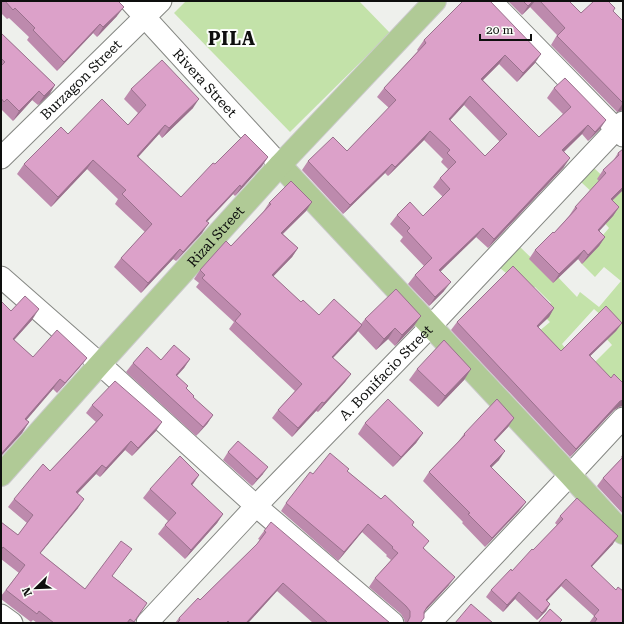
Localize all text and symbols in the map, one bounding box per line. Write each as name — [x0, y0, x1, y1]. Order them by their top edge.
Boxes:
scale bar — [480, 16, 531, 42]
text: 20 m — [486, 23, 513, 37]
district label: PILA — [208, 28, 256, 49]
street label: Burzagon Street — [37, 36, 125, 123]
street label: Rivera Street — [170, 46, 240, 120]
street label: Rizal Street — [184, 203, 247, 270]
street label: A. Bonifacio Street — [336, 322, 435, 423]
north arrow — [16, 568, 56, 608]
text: N — [19, 585, 35, 598]

